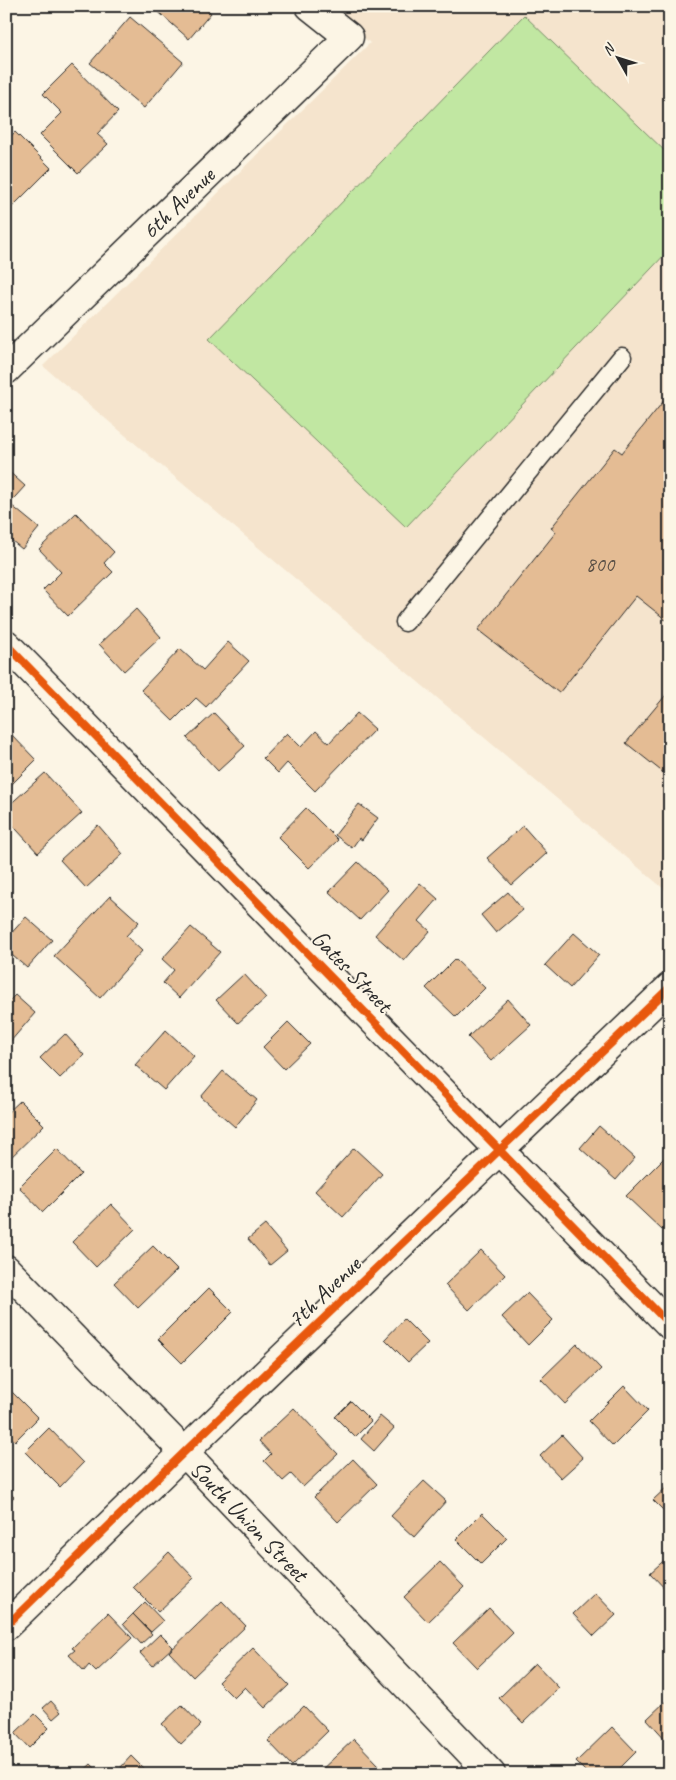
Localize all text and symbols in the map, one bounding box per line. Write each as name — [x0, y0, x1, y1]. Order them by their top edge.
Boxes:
north arrow — [594, 32, 644, 82]
text: N — [599, 40, 619, 59]
street label: 6th Avenue — [135, 159, 223, 245]
house number: 800 — [586, 551, 616, 577]
street label: Gates Street — [305, 923, 400, 1020]
street label: 7th Avenue — [281, 1248, 369, 1334]
street label: South Union Street — [184, 1454, 316, 1589]

